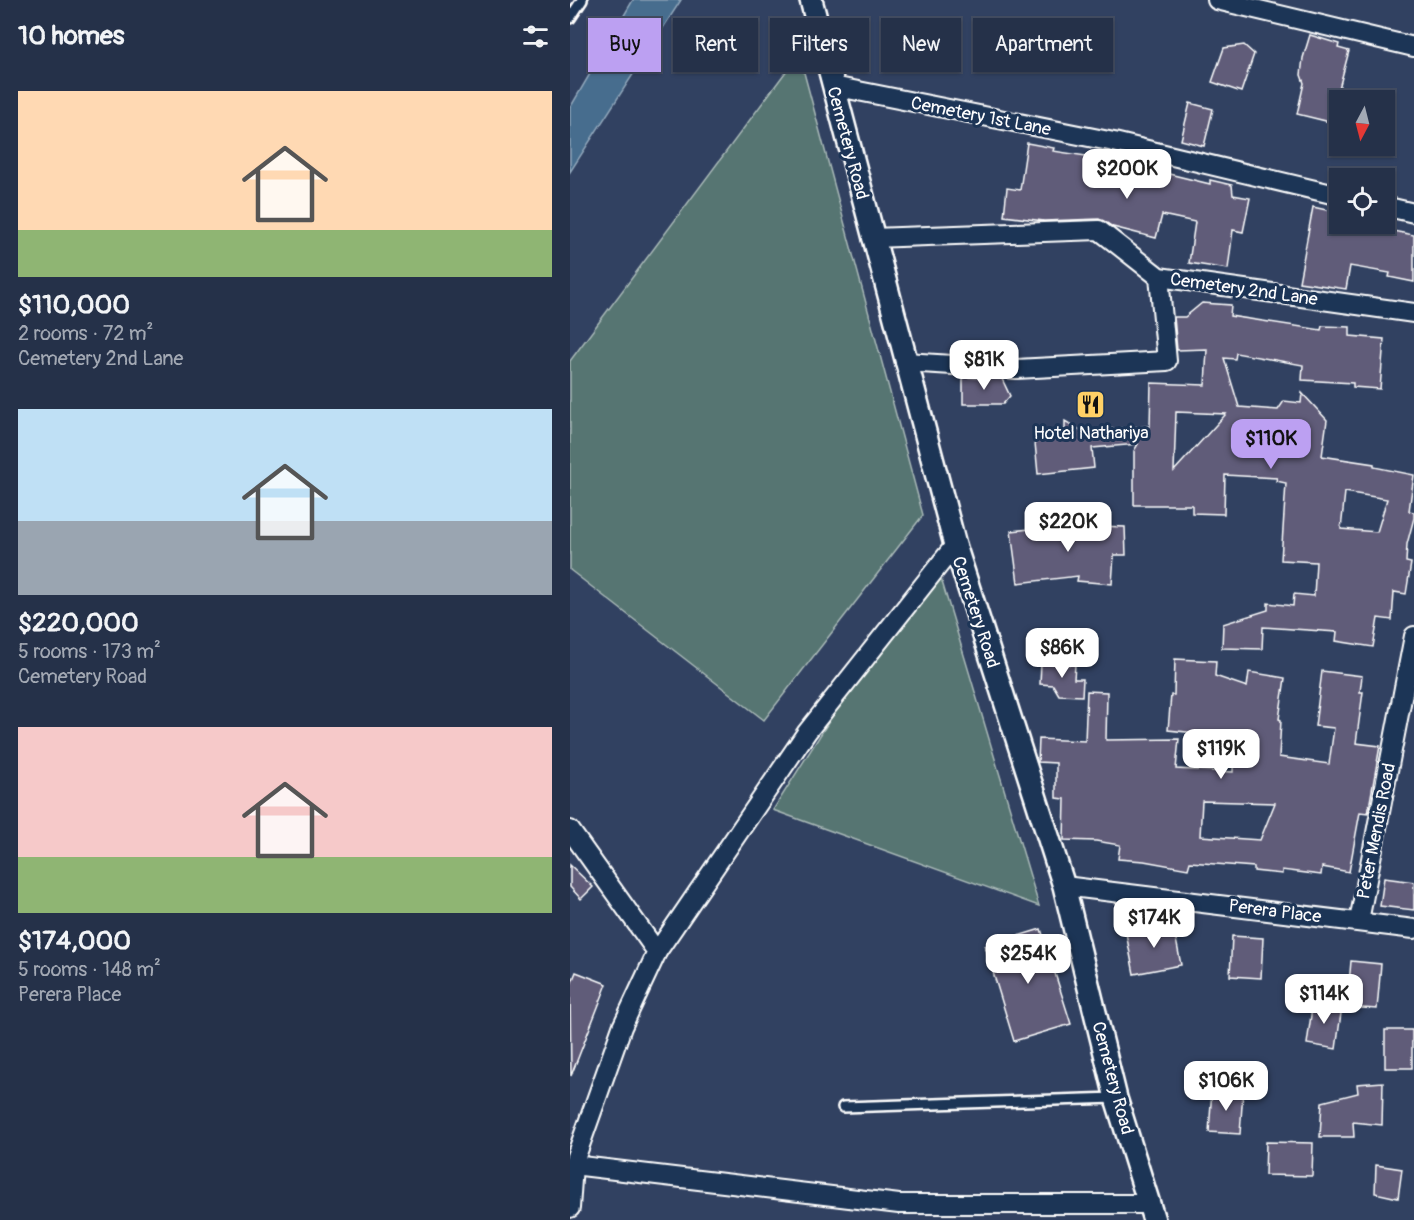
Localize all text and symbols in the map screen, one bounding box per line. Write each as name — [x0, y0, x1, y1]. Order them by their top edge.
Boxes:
chip: Buy — [588, 18, 661, 72]
chip: Rent — [673, 18, 758, 72]
chip: Filters — [770, 18, 869, 72]
chip: New — [881, 18, 961, 72]
chip: Apartment — [973, 18, 1113, 72]
text: 10 homes — [18, 20, 124, 52]
icon: filters — [519, 20, 552, 53]
street label: Cemetery Road — [821, 84, 874, 202]
north arrow — [1329, 90, 1395, 156]
map controls — [1329, 90, 1395, 234]
street label: Cemetery 1st Lane — [909, 92, 1053, 141]
icon: home — [231, 130, 339, 238]
pin: $200K — [1085, 149, 1169, 200]
text: $200K — [1096, 156, 1158, 181]
button: locate — [1329, 168, 1395, 234]
street label: Cemetery 2nd Lane — [1169, 268, 1319, 311]
text: $110,000 — [18, 289, 130, 321]
text: 2 rooms · 72 m² — [18, 321, 153, 346]
pin: $81K — [948, 340, 1020, 391]
text: Cemetery 2nd Lane — [18, 346, 183, 371]
text: $81K — [964, 347, 1004, 372]
restaurant icon: Hotel Nathariya — [1075, 388, 1107, 420]
pin: $110K — [1229, 419, 1313, 470]
place label: Hotel Nathariya — [1033, 422, 1149, 445]
text: $110K — [1245, 426, 1297, 451]
icon: home — [231, 448, 339, 556]
pin: $220K — [1026, 502, 1110, 553]
text: $220K — [1039, 509, 1097, 534]
street label: Cemetery Road — [947, 553, 1004, 671]
text: $220,000 — [18, 607, 139, 639]
pin: $86K — [1026, 628, 1098, 679]
text: $86K — [1040, 635, 1084, 660]
text: 5 rooms · 173 m² — [18, 639, 161, 664]
text: Cemetery Road — [18, 664, 147, 689]
pin: $119K — [1179, 729, 1263, 780]
text: $119K — [1197, 736, 1245, 761]
street label: Peter Mendis Road — [1352, 761, 1401, 901]
icon: home — [231, 766, 339, 874]
street label: Perera Place — [1227, 894, 1323, 929]
pin: $174K — [1112, 898, 1196, 949]
text: $174K — [1128, 905, 1180, 930]
text: $174,000 — [18, 925, 131, 957]
pin: $254K — [986, 934, 1070, 985]
text: $254K — [1000, 941, 1056, 966]
text: 5 rooms · 148 m² — [18, 957, 161, 982]
pin: $114K — [1282, 974, 1366, 1025]
text: $114K — [1299, 981, 1349, 1006]
text: Perera Place — [18, 982, 121, 1007]
street label: Cemetery Road — [1086, 1019, 1139, 1137]
pin: $106K — [1184, 1061, 1268, 1112]
text: $106K — [1198, 1068, 1254, 1093]

